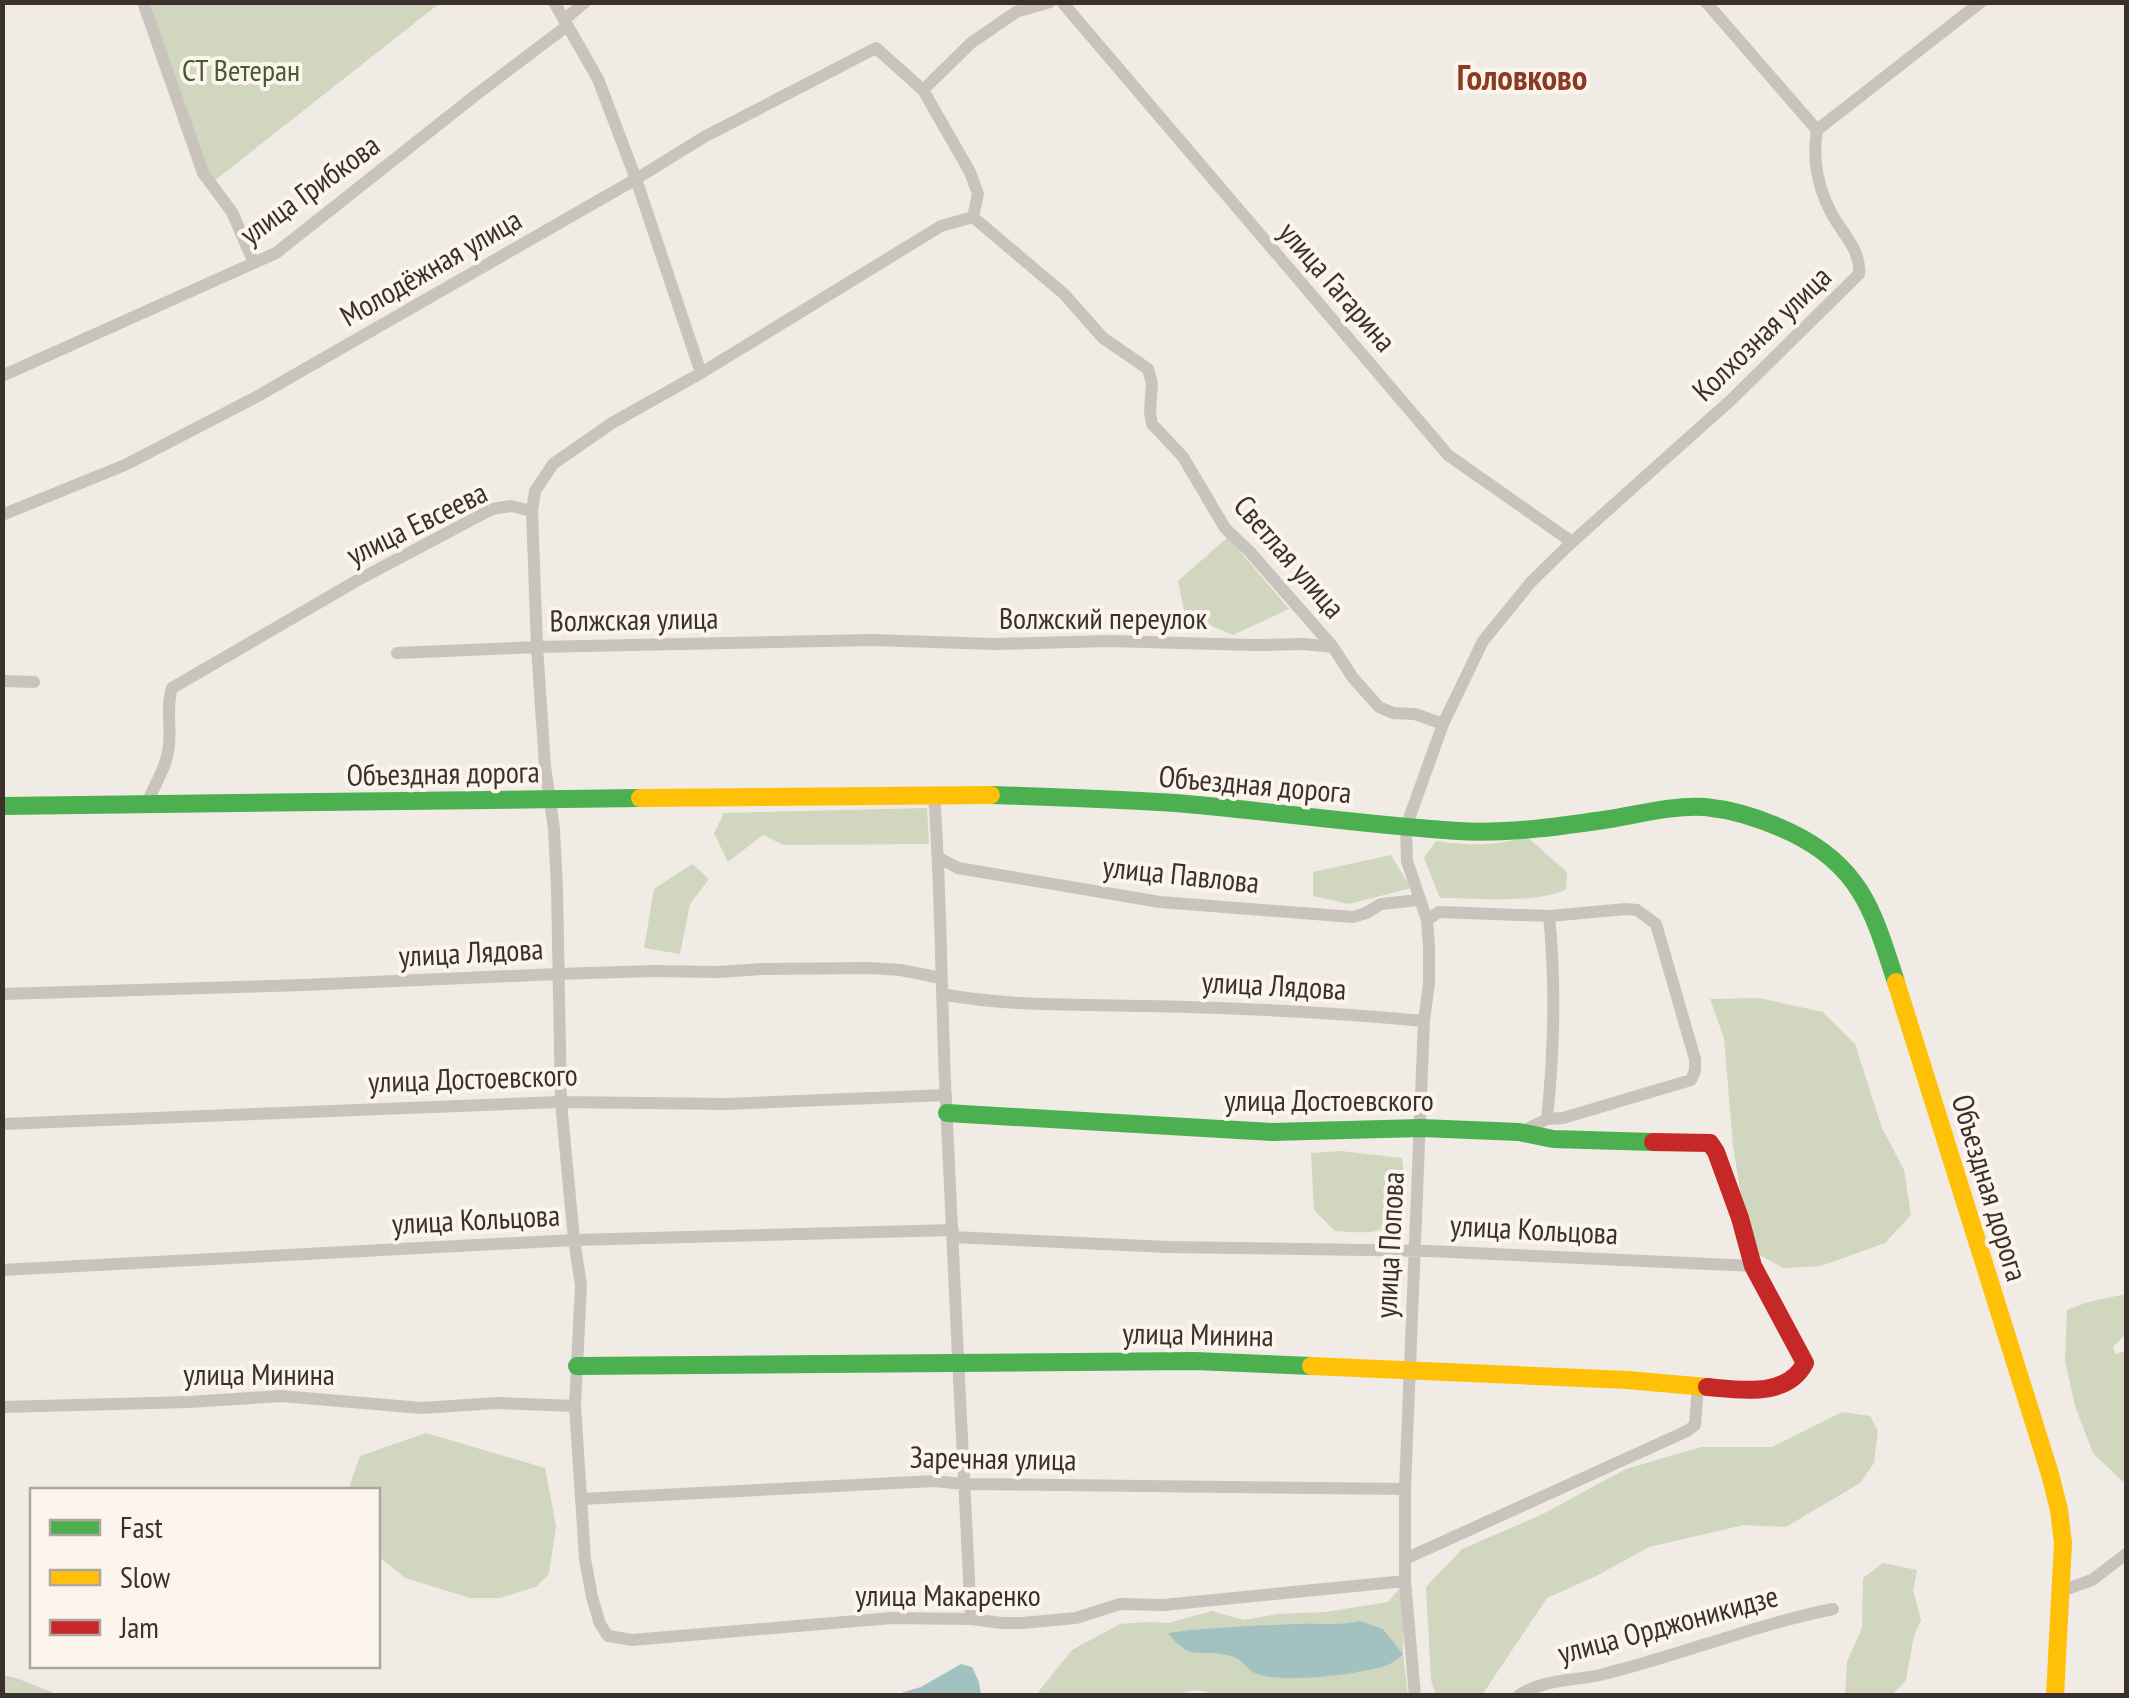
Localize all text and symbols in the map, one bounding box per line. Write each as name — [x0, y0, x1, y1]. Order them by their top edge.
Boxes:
park label: СТ Ветеран — [182, 50, 300, 89]
district label: Головково — [1457, 54, 1587, 100]
street label: улица Грибкова — [232, 125, 387, 253]
street label: Молодёжная улица — [333, 199, 528, 334]
street label: улица Гагарина — [1271, 213, 1405, 359]
street label: Колхозная улица — [1683, 257, 1839, 409]
street label: улица Евсеева — [340, 472, 493, 573]
street label: Светлая улица — [1226, 486, 1354, 626]
street label: Волжская улица — [549, 598, 719, 639]
street label: Волжский переулок — [999, 598, 1207, 637]
street label: Объездная дорога — [346, 751, 540, 794]
street label: Объездная дорога — [1157, 756, 1353, 811]
street label: улица Павлова — [1101, 846, 1261, 901]
street label: улица Лядова — [398, 928, 544, 975]
street label: улица Лядова — [1201, 961, 1347, 1008]
street label: улица Достоевского — [368, 1054, 578, 1101]
street label: улица Достоевского — [1224, 1080, 1434, 1119]
street label: Объездная дорога — [1944, 1090, 2037, 1286]
street label: улица Попова — [1365, 1171, 1412, 1319]
street label: улица Кольцова — [391, 1195, 561, 1242]
street label: улица Кольцова — [1449, 1205, 1619, 1252]
street label: улица Минина — [1122, 1313, 1274, 1354]
street label: улица Минина — [183, 1354, 335, 1393]
street label: Заречная улица — [909, 1437, 1077, 1478]
legend — [30, 1488, 380, 1668]
text: Fast — [120, 1507, 164, 1546]
text: Slow — [120, 1557, 171, 1596]
street label: улица Макаренко — [855, 1575, 1041, 1614]
street label: улица Орджоникидзе — [1553, 1575, 1782, 1672]
text: Jam — [119, 1607, 159, 1646]

